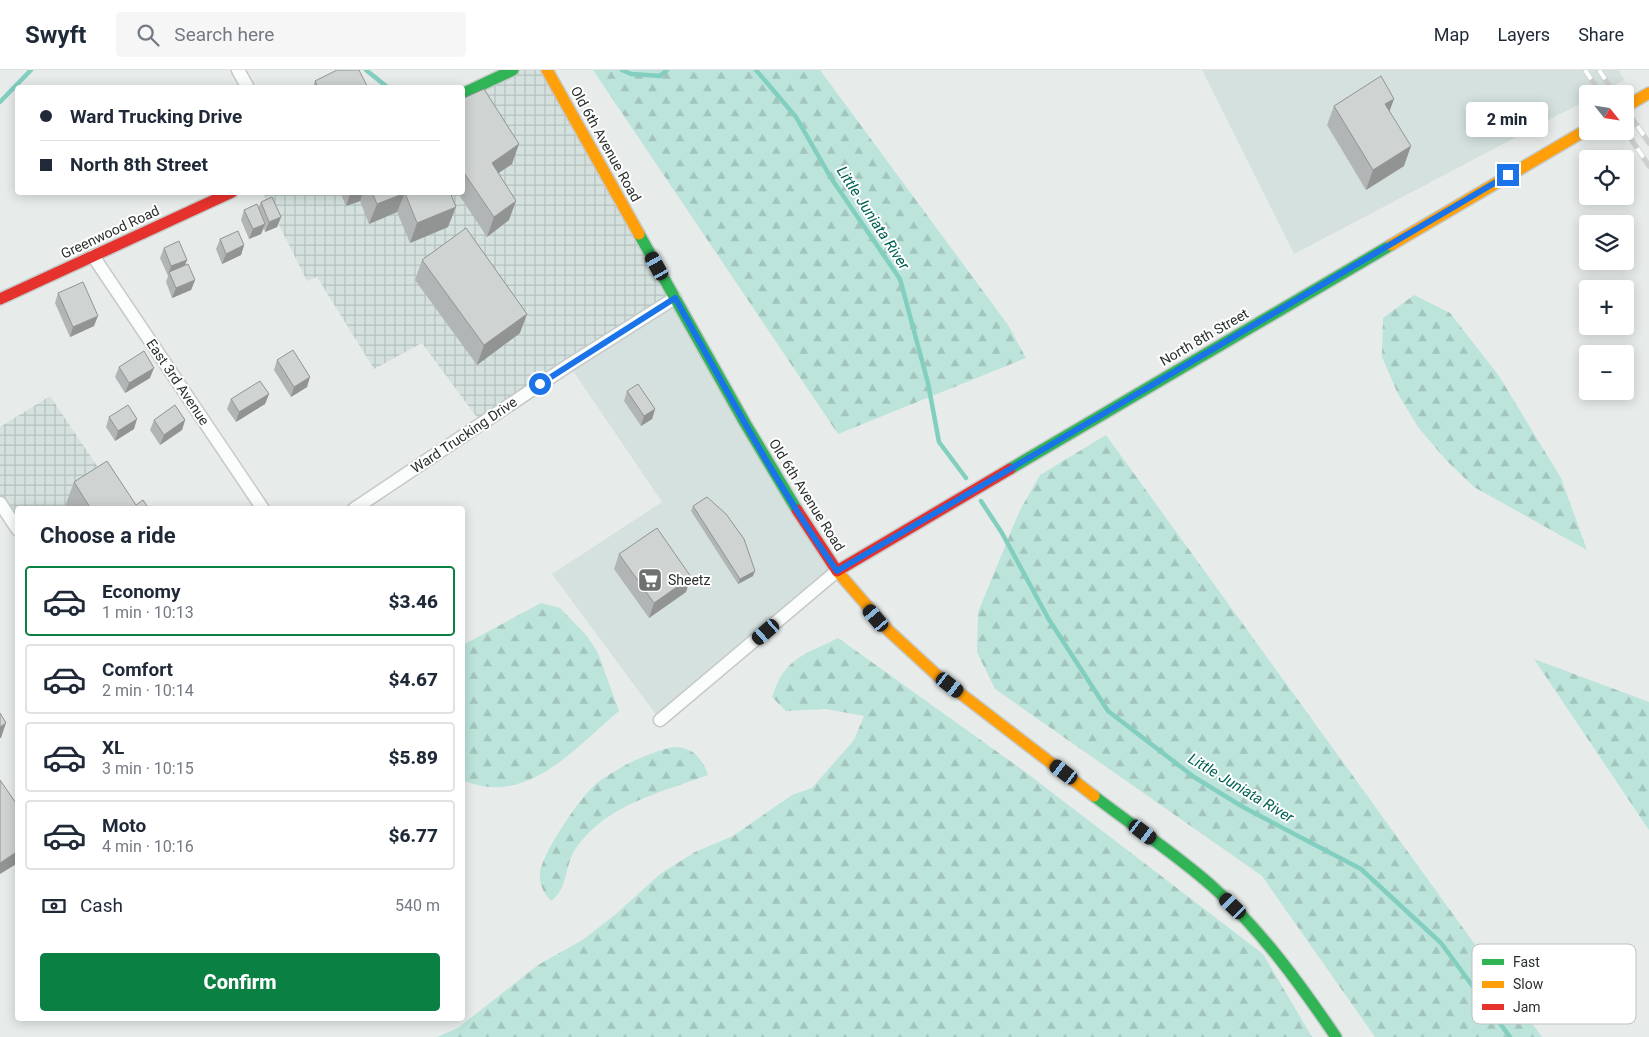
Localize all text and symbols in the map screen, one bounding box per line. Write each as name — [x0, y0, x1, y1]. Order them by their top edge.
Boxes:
search box — [116, 12, 466, 57]
text: Swyft — [25, 21, 86, 49]
icon: search — [134, 21, 162, 49]
text: Search here — [174, 23, 274, 46]
text: Map — [1434, 24, 1469, 45]
text: Layers — [1497, 24, 1550, 45]
text: Share — [1578, 24, 1624, 45]
street label: Old 6th Avenue Road — [568, 84, 644, 204]
north arrow — [1579, 85, 1634, 140]
map controls — [1579, 85, 1634, 400]
callout: 2 min — [1467, 102, 1549, 138]
text: Ward Trucking Drive — [70, 105, 242, 128]
text: 2 min — [1487, 110, 1527, 129]
button: locate — [1579, 150, 1634, 205]
text: North 8th Street — [70, 153, 208, 176]
water label: Little Juniata River — [833, 163, 914, 274]
route end — [1497, 164, 1519, 186]
street label: Greenwood Road — [58, 202, 162, 262]
button: layers — [1579, 215, 1634, 270]
car — [643, 249, 670, 283]
button: + — [1579, 280, 1634, 335]
street label: North 8th Street — [1157, 305, 1251, 369]
street label: East 3rd Avenue — [143, 336, 213, 428]
button: − — [1579, 345, 1634, 400]
route start — [529, 373, 551, 395]
street label: Ward Trucking Drive — [408, 394, 520, 476]
street label: Old 6th Avenue Road — [766, 436, 848, 554]
text: Choose a ride — [40, 523, 176, 548]
supermarket icon: Sheetz — [637, 567, 663, 593]
place label: Sheetz — [668, 572, 710, 588]
icon: car — [42, 579, 87, 624]
text: Economy — [102, 580, 181, 603]
text: $3.46 — [389, 590, 438, 613]
car — [860, 602, 891, 634]
text: 1 min · 10:13 — [102, 603, 194, 622]
car — [749, 616, 782, 648]
icon: car — [42, 657, 87, 702]
text: Comfort — [102, 658, 173, 681]
text: $4.67 — [389, 668, 438, 691]
car — [933, 670, 966, 700]
text: 2 min · 10:14 — [102, 681, 194, 700]
icon: car — [42, 735, 87, 780]
text: XL — [102, 736, 124, 759]
text: $5.89 — [389, 746, 438, 769]
water label: Little Juniata River — [1185, 749, 1298, 827]
car — [1047, 757, 1080, 787]
text: 3 min · 10:15 — [102, 759, 194, 778]
icon: car — [42, 813, 87, 858]
text: Moto — [102, 814, 146, 837]
car — [1126, 817, 1159, 847]
text: $6.77 — [389, 824, 438, 847]
text: 4 min · 10:16 — [102, 837, 194, 856]
car — [1217, 890, 1249, 922]
icon: cash — [40, 892, 68, 920]
text: Cash — [80, 894, 123, 917]
text: 540 m — [395, 896, 440, 915]
legend — [1472, 944, 1636, 1024]
button: Confirm — [40, 953, 440, 1011]
text: Fast — [1513, 954, 1540, 970]
text: Slow — [1513, 976, 1544, 992]
text: Jam — [1513, 999, 1541, 1015]

